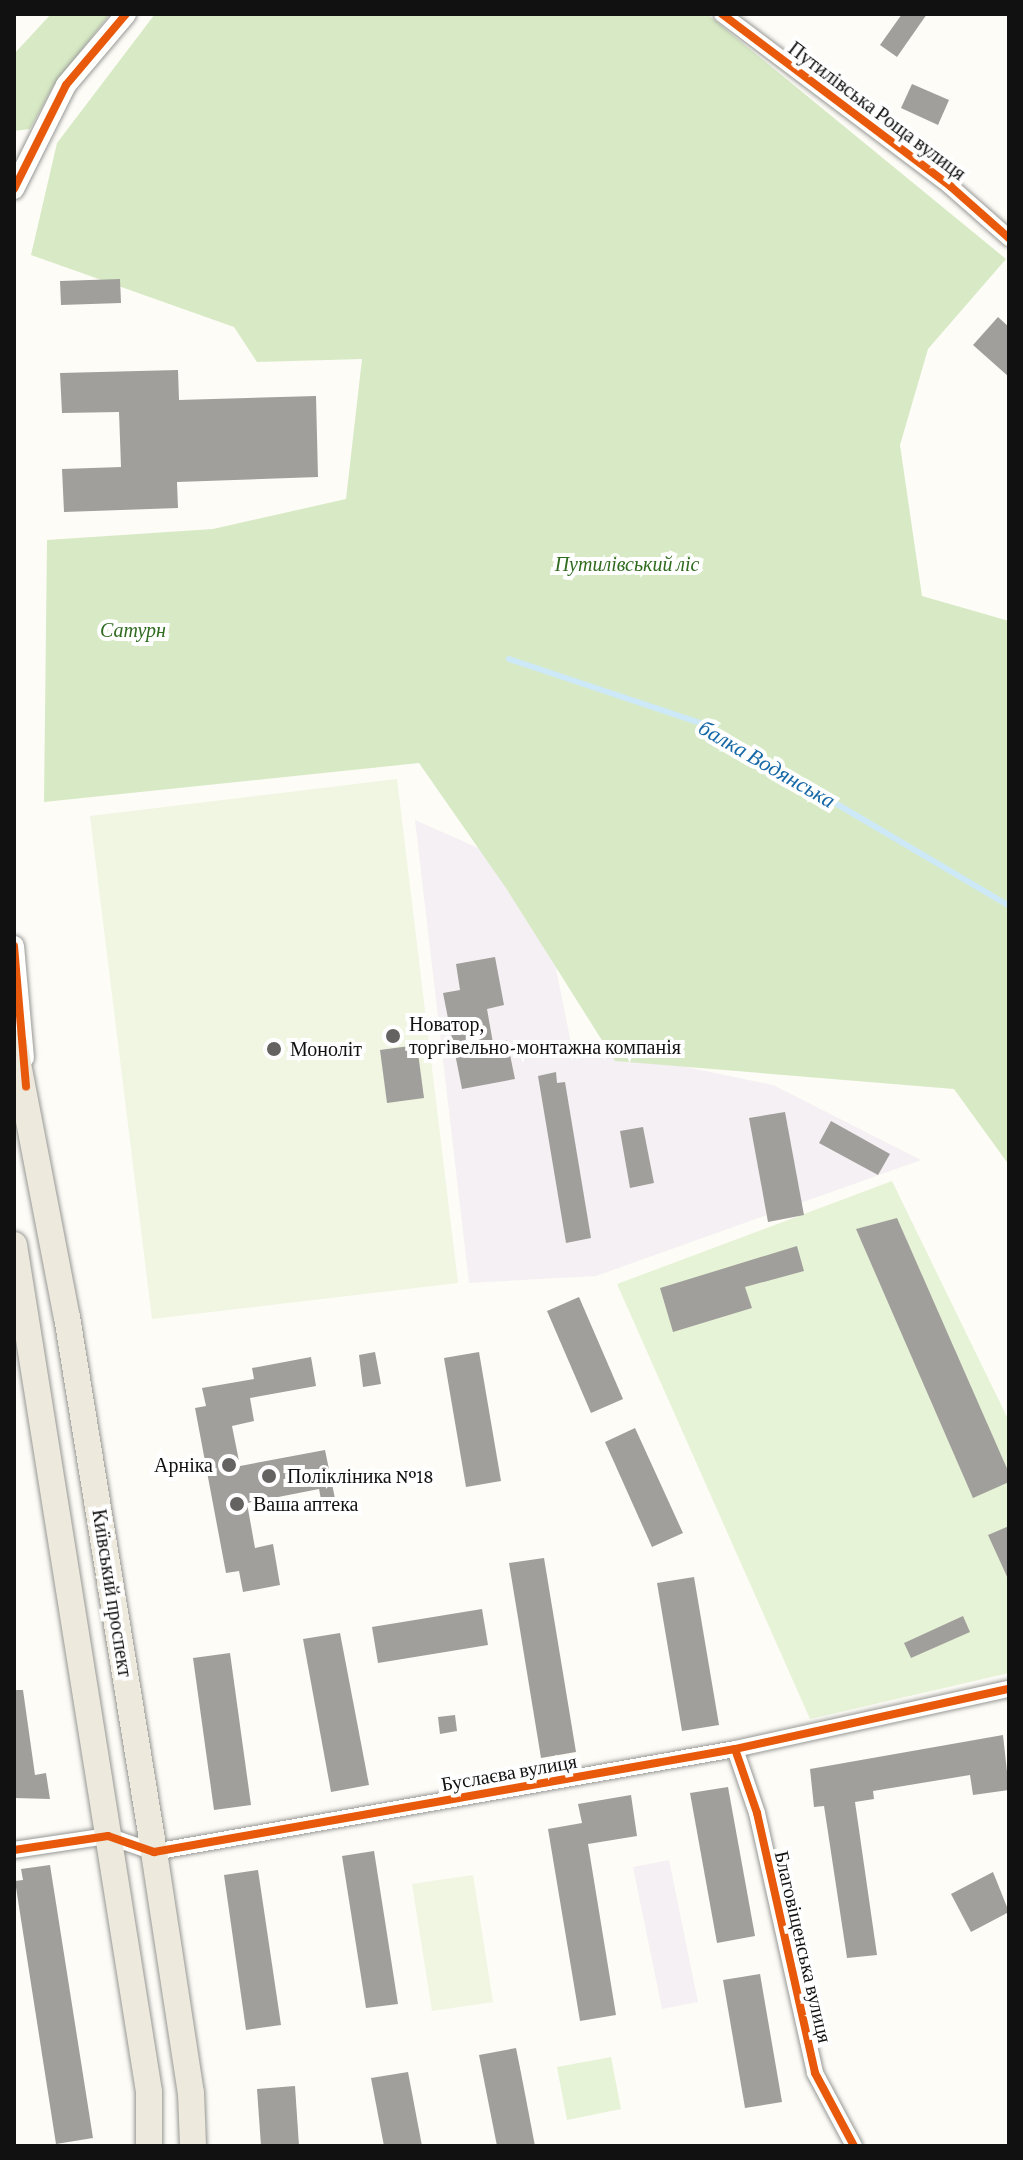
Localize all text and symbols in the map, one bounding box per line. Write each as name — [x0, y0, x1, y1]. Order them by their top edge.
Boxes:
street label: Путилівська Роща вулиця — [784, 36, 970, 186]
park label: Путилівський ліс — [555, 552, 699, 576]
park label: Сатурн — [100, 618, 166, 642]
water label: балка Водянська — [694, 714, 840, 814]
place label: Новатор, торгівельно-монтажна компанія — [409, 1012, 681, 1059]
marker: Новатор, торгівельно-монтажна компанія — [384, 1027, 402, 1045]
place label: Моноліт — [290, 1037, 362, 1061]
marker: Моноліт — [265, 1040, 283, 1058]
place label: Арніка — [154, 1453, 213, 1477]
marker: Арніка — [220, 1456, 238, 1474]
place label: Полікліника №18 — [287, 1464, 434, 1488]
marker: Полікліника №18 — [258, 1465, 280, 1487]
place label: Ваша аптека — [253, 1492, 358, 1516]
marker: Ваша аптека — [228, 1495, 246, 1513]
street label: Київський проспект — [87, 1507, 137, 1679]
street label: Буслаєва вулиця — [439, 1749, 579, 1797]
street label: Благовіщенська вулиця — [769, 1849, 837, 2045]

